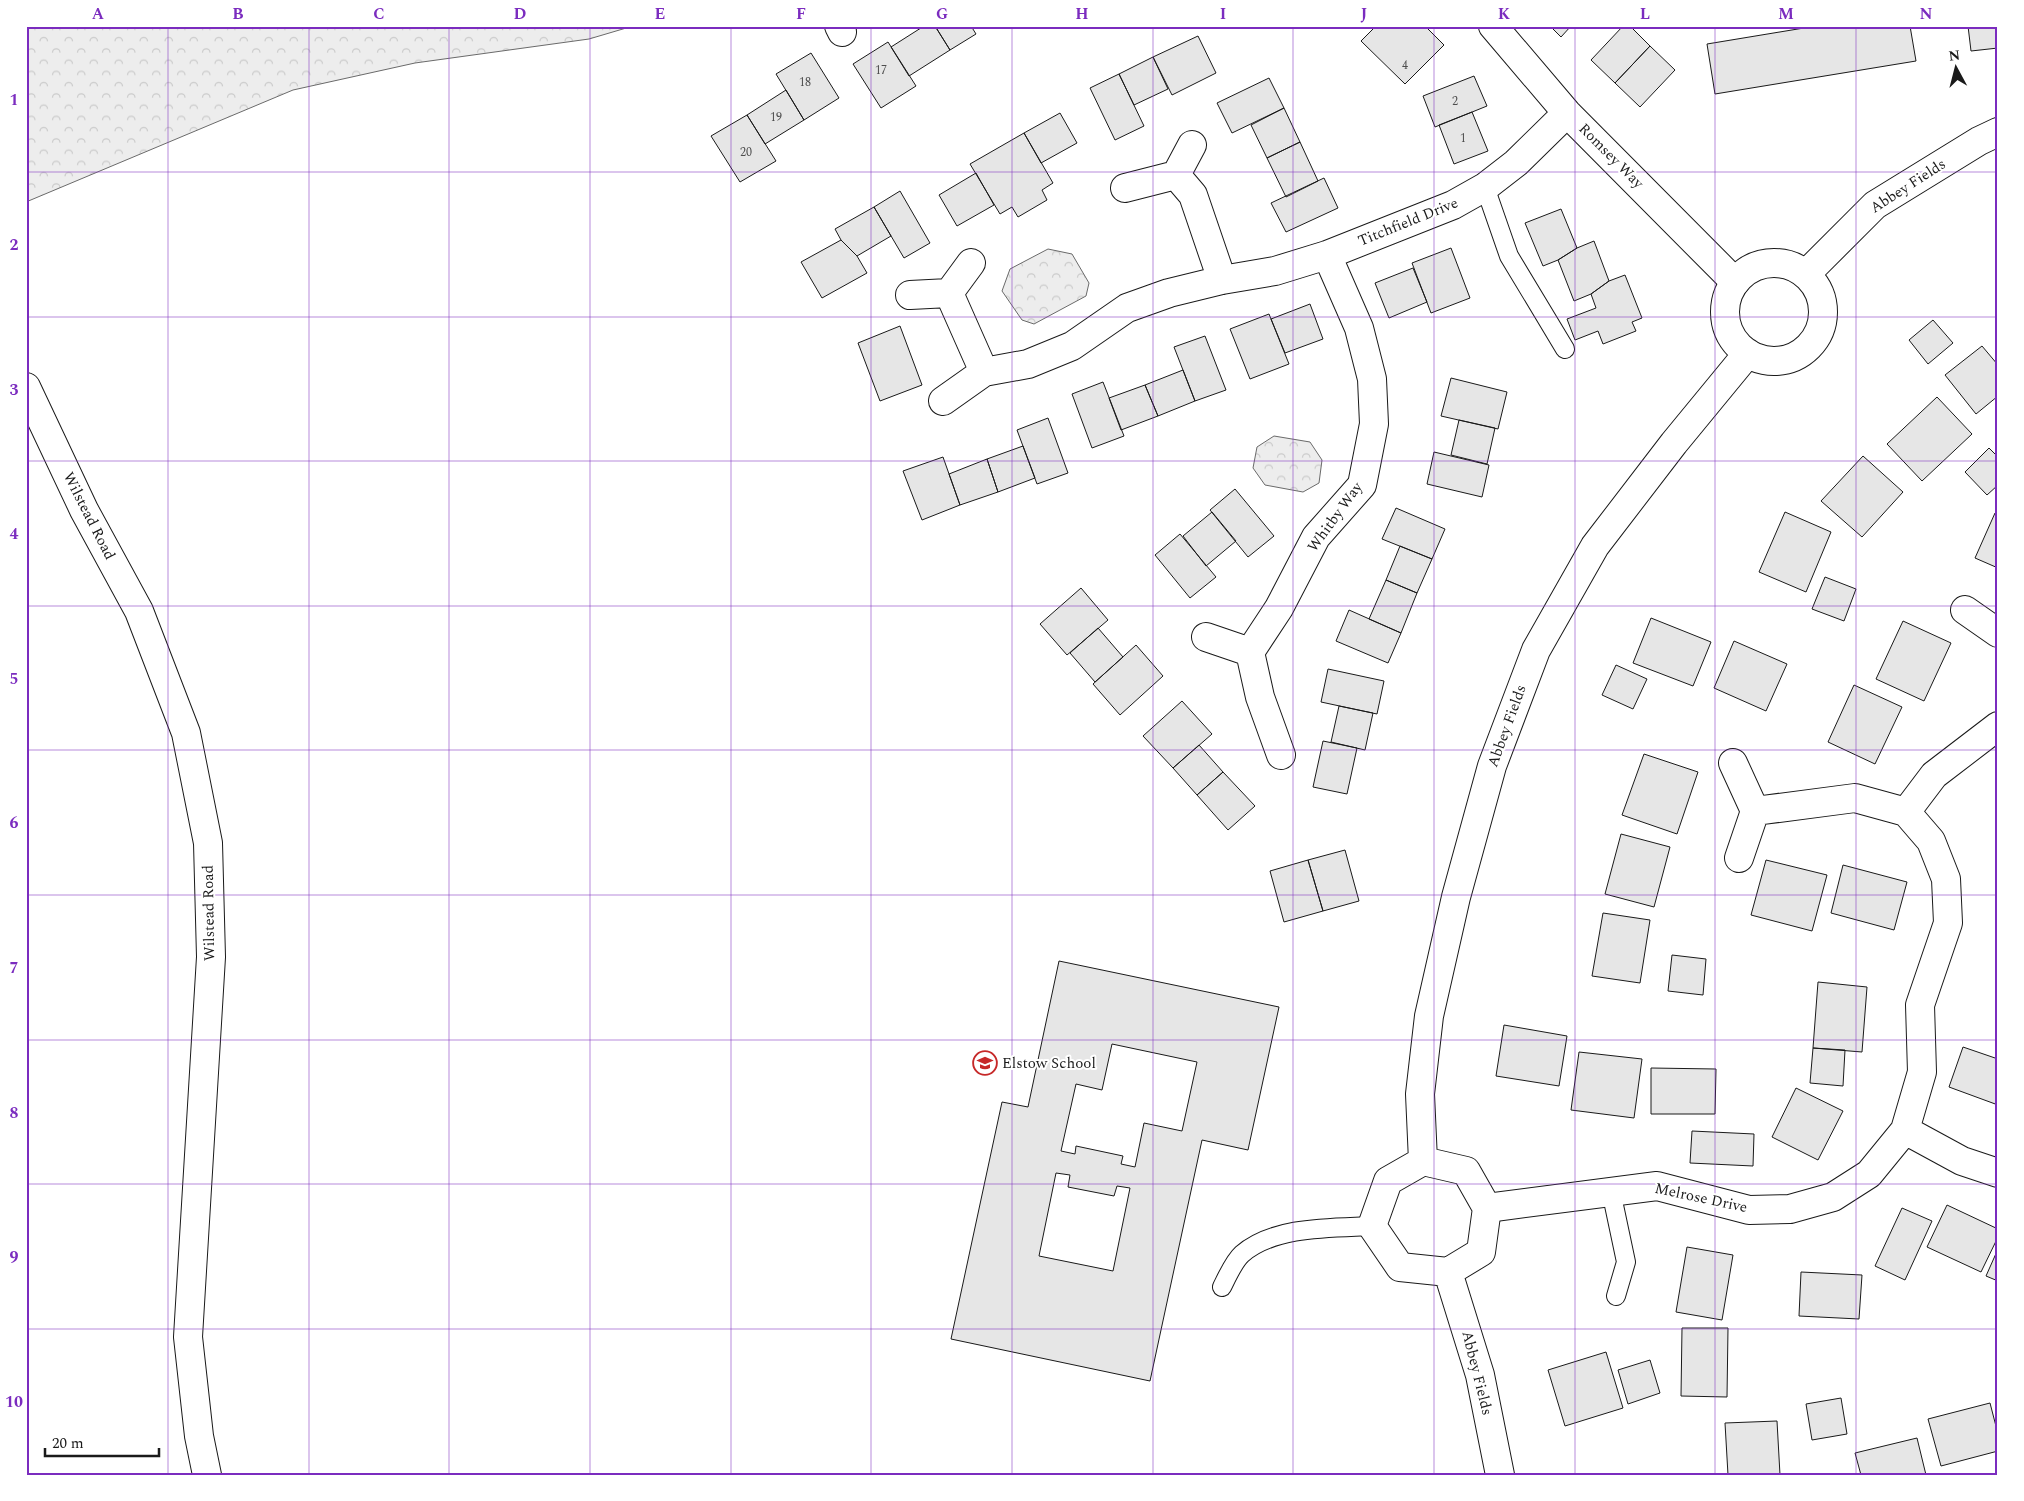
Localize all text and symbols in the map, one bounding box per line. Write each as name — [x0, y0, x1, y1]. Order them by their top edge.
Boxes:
text: A — [92, 2, 105, 26]
text: B — [232, 2, 244, 26]
text: C — [373, 2, 385, 26]
text: D — [514, 2, 527, 26]
text: E — [655, 2, 665, 26]
text: F — [796, 2, 806, 26]
text: G — [936, 2, 948, 26]
text: H — [1075, 2, 1089, 26]
text: I — [1220, 2, 1226, 26]
text: J — [1361, 2, 1368, 26]
text: K — [1498, 2, 1511, 26]
text: L — [1640, 2, 1650, 26]
text: M — [1778, 2, 1794, 26]
text: N — [1919, 2, 1933, 26]
north arrow — [1932, 42, 1982, 92]
text: N — [1948, 44, 1961, 67]
house number: 4 — [1402, 56, 1408, 75]
house number: 17 — [875, 61, 887, 80]
house number: 18 — [799, 73, 811, 92]
text: 1 — [10, 88, 18, 112]
house number: 2 — [1452, 92, 1458, 111]
house number: 19 — [770, 108, 782, 127]
street label: Romsey Way — [1573, 118, 1650, 195]
house number: 1 — [1460, 129, 1466, 148]
house number: 20 — [740, 143, 752, 162]
street label: Abbey Fields — [1866, 153, 1950, 219]
street label: Titchfield Drive — [1354, 191, 1462, 253]
text: 2 — [10, 233, 19, 257]
text: 3 — [10, 378, 19, 402]
street label: Wilstead Road — [57, 468, 121, 564]
street label: Whitby Way — [1302, 477, 1369, 557]
text: 4 — [10, 522, 19, 546]
text: 5 — [10, 667, 18, 691]
street label: Abbey Fields — [1481, 682, 1533, 770]
text: 6 — [10, 811, 19, 835]
street label: Wilstead Road — [197, 865, 221, 961]
text: 7 — [10, 956, 19, 980]
school or university icon: Elstow School — [972, 1050, 998, 1076]
place label: Elstow School — [1002, 1052, 1096, 1075]
text: 8 — [10, 1101, 19, 1125]
street label: Melrose Drive — [1652, 1177, 1750, 1219]
text: 9 — [10, 1245, 19, 1269]
street label: Abbey Fields — [1455, 1328, 1499, 1418]
text: 10 — [5, 1390, 23, 1414]
scale bar — [45, 1426, 159, 1458]
text: 20 m — [52, 1432, 84, 1455]

